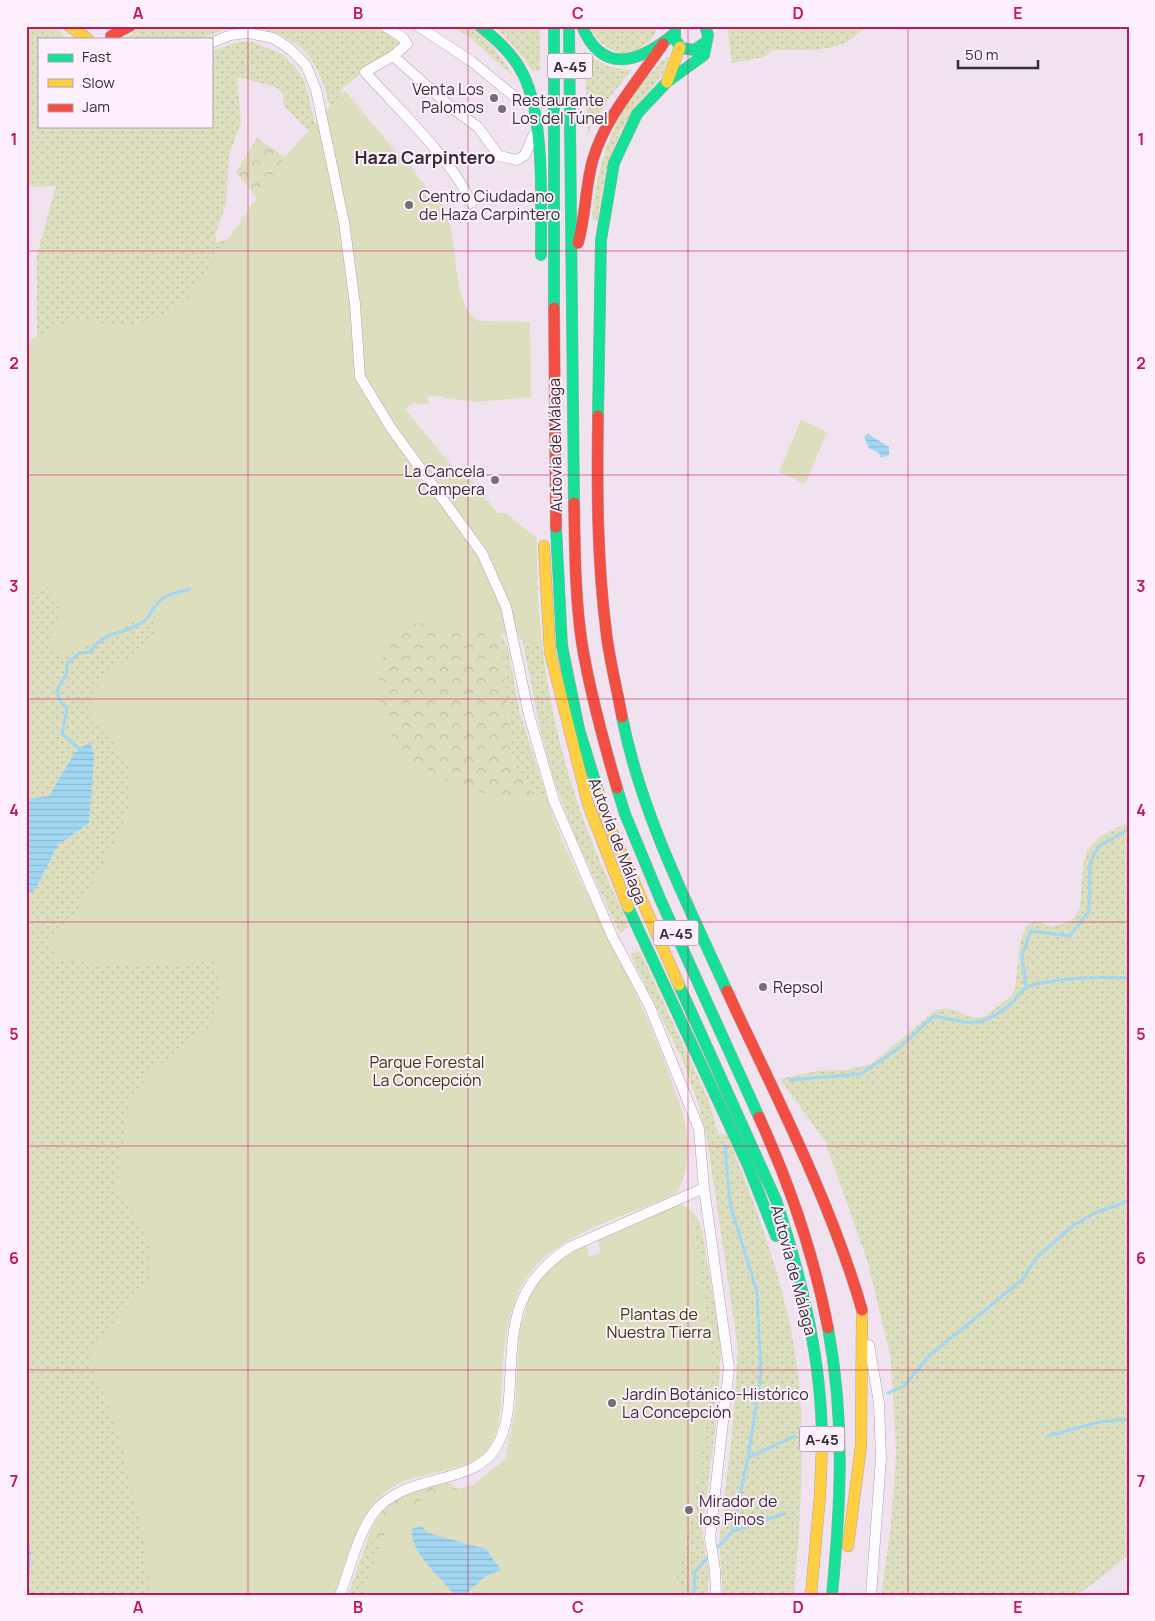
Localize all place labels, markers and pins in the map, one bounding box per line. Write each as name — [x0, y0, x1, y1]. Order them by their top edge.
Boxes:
place label: Venta Los Palomos — [412, 78, 484, 118]
place label: Restaurante Los del Túnel — [512, 89, 608, 129]
marker: Venta Los Palomos — [488, 92, 500, 104]
marker: Restaurante Los del Túnel — [496, 103, 508, 115]
place label: Centro Ciudadano de Haza Carpintero — [419, 185, 560, 225]
marker: Centro Ciudadano de Haza Carpintero — [403, 199, 415, 211]
place label: La Cancela Campera — [404, 460, 485, 500]
marker: La Cancela Campera — [489, 474, 501, 486]
place label: Repsol — [773, 976, 823, 998]
marker: Repsol — [757, 981, 769, 993]
place label: Jardín Botánico-Histórico La Concepción — [622, 1383, 809, 1423]
marker: Jardín Botánico-Histórico La Concepción — [606, 1397, 618, 1409]
place label: Mirador de los Pinos — [699, 1490, 777, 1530]
marker: Mirador de los Pinos — [683, 1504, 695, 1516]

